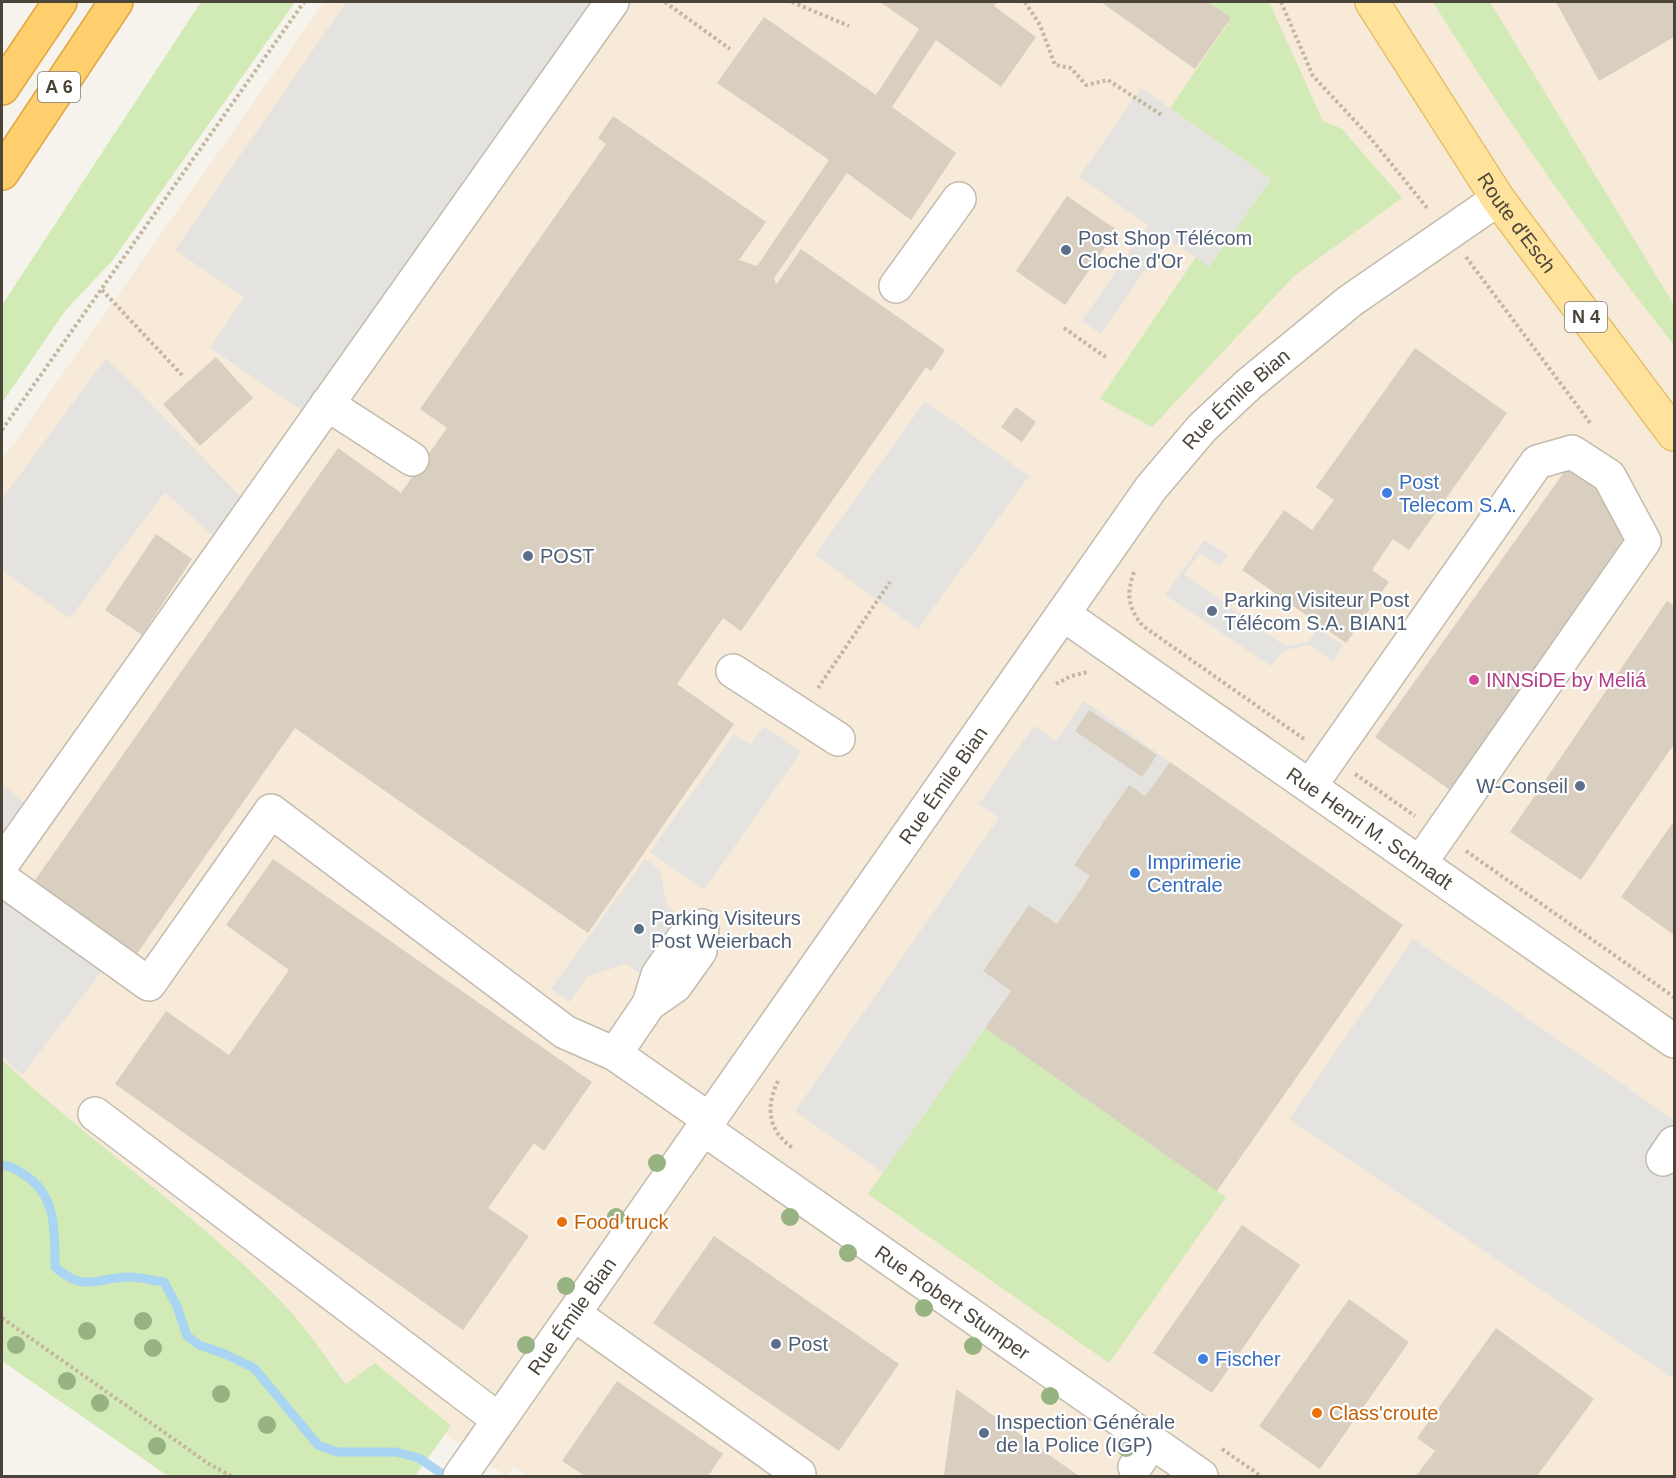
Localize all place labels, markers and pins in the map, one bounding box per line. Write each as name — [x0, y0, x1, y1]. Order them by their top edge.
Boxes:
place label: Post Shop Télécom Cloche d'Or — [1078, 227, 1252, 272]
marker: Post Shop Télécom Cloche d'Or — [1059, 243, 1073, 257]
place label: Post Telecom S.A. — [1399, 471, 1517, 516]
marker: Post Telecom S.A. — [1380, 486, 1394, 500]
place label: POST — [540, 545, 594, 567]
marker: POST — [521, 549, 535, 563]
place label: Parking Visiteur Post Télécom S.A. BIAN1 — [1224, 589, 1410, 634]
marker: Parking Visiteur Post Télécom S.A. BIAN1 — [1205, 604, 1219, 618]
place label: INNSiDE by Meliá — [1486, 669, 1647, 691]
marker: INNSiDE by Meliá — [1467, 673, 1481, 687]
place label: W-Conseil — [1476, 775, 1568, 797]
marker: W-Conseil — [1573, 779, 1587, 793]
place label: Imprimerie Centrale — [1147, 851, 1241, 896]
marker: Imprimerie Centrale — [1128, 866, 1142, 880]
place label: Parking Visiteurs Post Weierbach — [651, 907, 801, 952]
marker: Parking Visiteurs Post Weierbach — [632, 922, 646, 936]
place label: Food truck — [574, 1211, 669, 1233]
marker: Food truck — [555, 1215, 569, 1229]
place label: Post — [788, 1333, 828, 1355]
marker: Post — [769, 1337, 783, 1351]
place label: Fischer — [1215, 1348, 1281, 1370]
marker: Fischer — [1196, 1352, 1210, 1366]
place label: Class'croute — [1329, 1402, 1438, 1424]
marker: Class'croute — [1310, 1406, 1324, 1420]
place label: Inspection Générale de la Police (IGP) — [996, 1411, 1175, 1456]
marker: Inspection Générale de la Police (IGP) — [977, 1426, 991, 1440]

